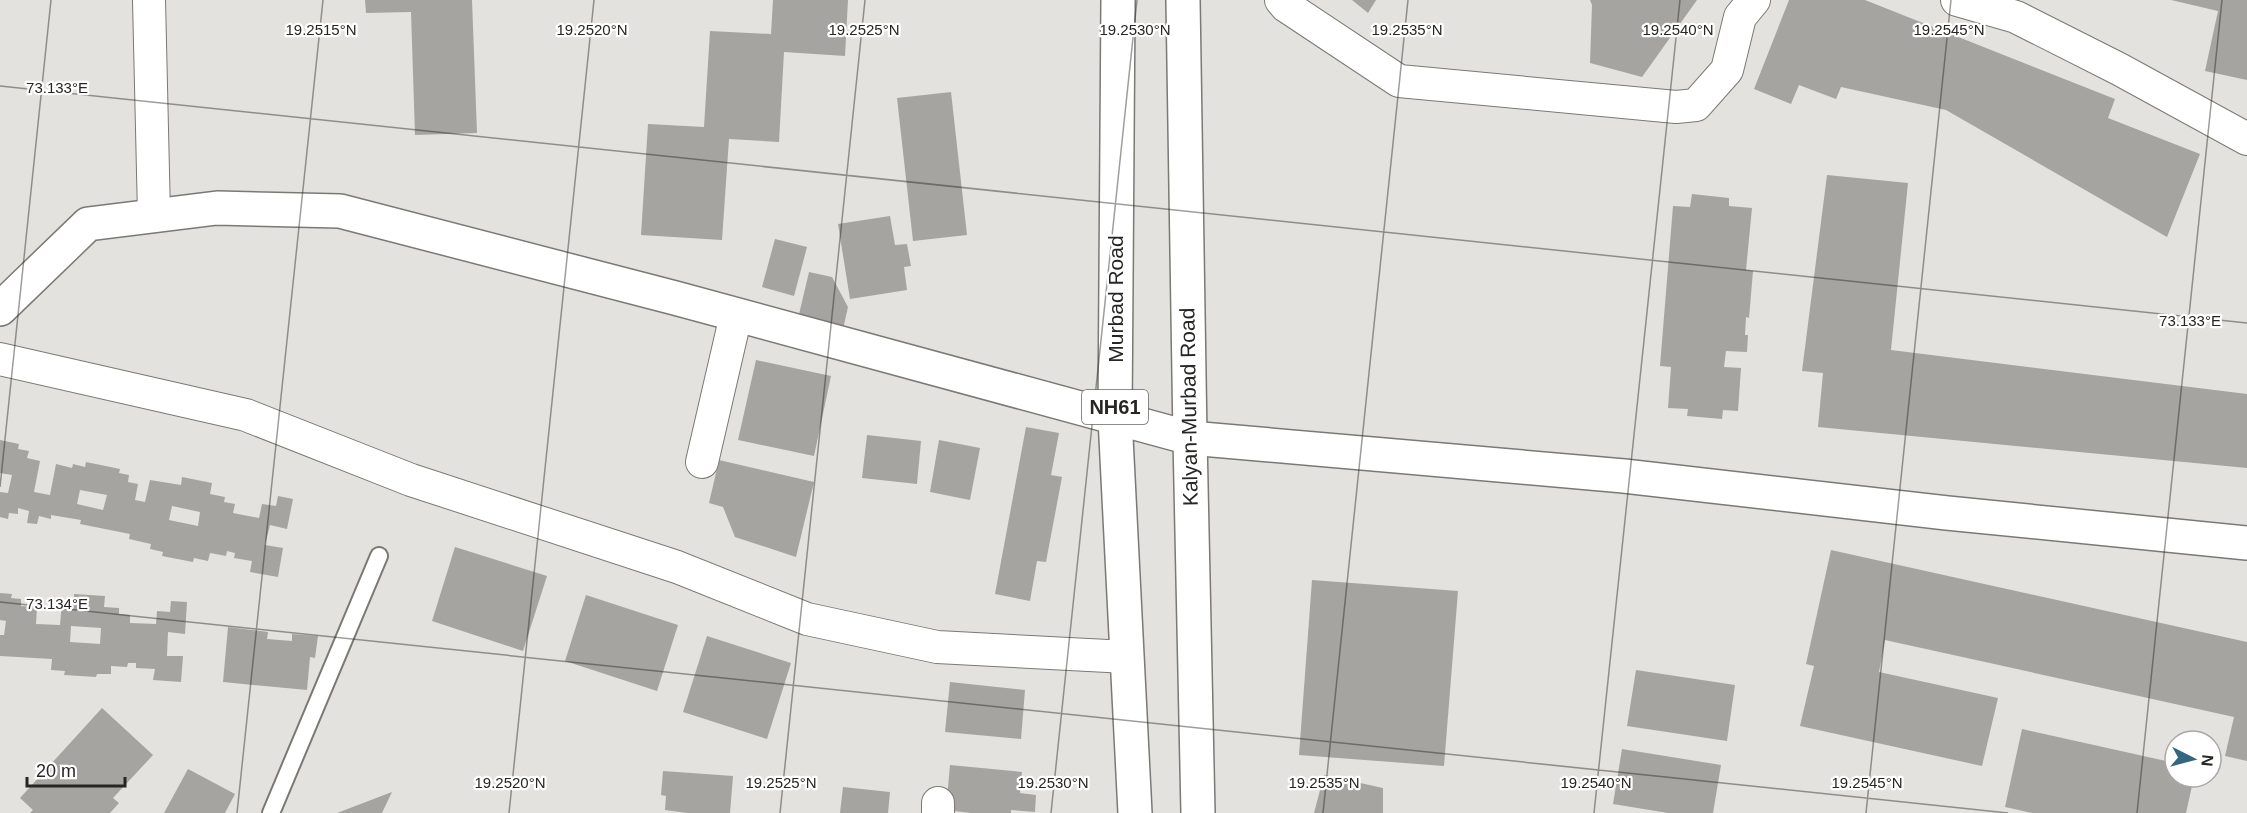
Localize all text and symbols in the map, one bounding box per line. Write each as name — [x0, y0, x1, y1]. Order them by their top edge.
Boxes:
text: 19.2515°N — [285, 21, 357, 38]
text: 19.2520°N — [556, 21, 628, 38]
text: 19.2525°N — [828, 21, 900, 38]
text: 19.2530°N — [1099, 21, 1171, 38]
text: 19.2535°N — [1371, 21, 1443, 38]
text: 19.2540°N — [1642, 21, 1714, 38]
text: 19.2545°N — [1913, 21, 1985, 38]
text: 73.133°E — [26, 79, 88, 96]
street label: Murbad Road — [1104, 235, 1127, 363]
street label: Kalyan-Murbad Road — [1175, 308, 1202, 506]
text: 73.133°E — [2159, 312, 2221, 329]
road number: NH61 — [1082, 390, 1148, 424]
text: 73.134°E — [26, 595, 88, 612]
north arrow — [2163, 729, 2223, 789]
scale bar — [27, 750, 124, 788]
text: N — [2198, 754, 2216, 767]
text: 20 m — [36, 761, 76, 781]
text: 19.2520°N — [474, 774, 546, 791]
text: 19.2525°N — [745, 774, 817, 791]
text: 19.2530°N — [1017, 774, 1089, 791]
text: 19.2535°N — [1288, 774, 1360, 791]
text: 19.2540°N — [1560, 774, 1632, 791]
text: 19.2545°N — [1831, 774, 1903, 791]

